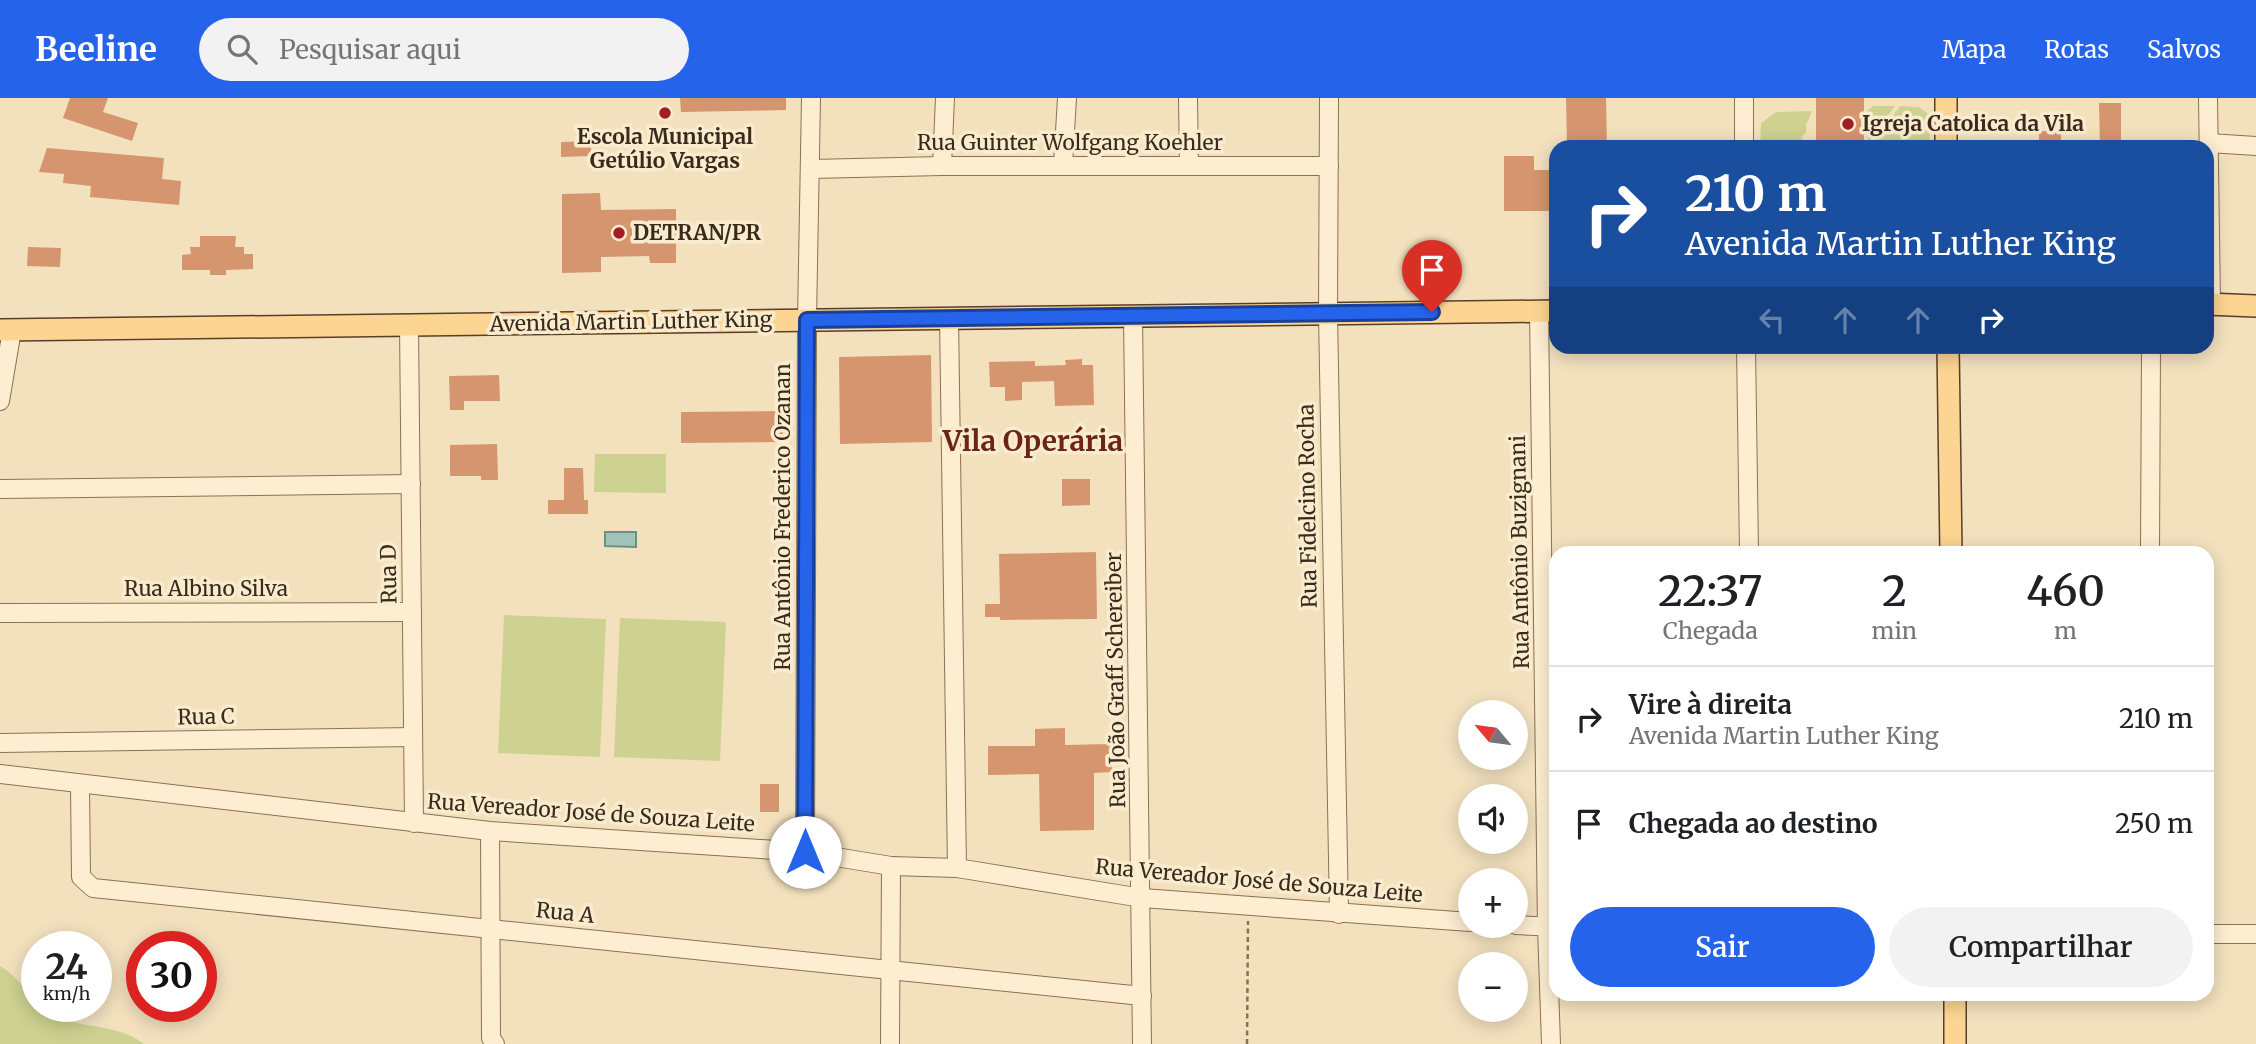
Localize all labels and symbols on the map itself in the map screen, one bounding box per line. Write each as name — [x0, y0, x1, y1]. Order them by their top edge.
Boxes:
marker: Escola Municipal Getúlio Vargas — [657, 105, 673, 121]
place label: Igreja Catolica da Vila — [1862, 110, 2084, 137]
marker: Igreja Catolica da Vila — [1840, 116, 1856, 132]
place label: Escola Municipal Getúlio Vargas — [577, 123, 753, 174]
street label: Rua Guinter Wolfgang Koehler — [917, 129, 1223, 156]
place label: DETRAN/PR — [633, 219, 761, 246]
marker: DETRAN/PR — [611, 225, 627, 241]
pin — [1402, 240, 1462, 312]
street label: Avenida Martin Luther King — [488, 306, 773, 337]
street label: Rua Antônio Frederico Ozanan — [769, 363, 796, 671]
street label: Rua Fidelcino Rocha — [1292, 404, 1323, 608]
district label: Vila Operária — [942, 423, 1124, 459]
street label: Rua Antônio Buzignani — [1504, 435, 1535, 669]
street label: Rua D — [374, 544, 403, 604]
street label: Rua João Graff Schereiber — [1100, 552, 1131, 808]
street label: Rua Albino Silva — [124, 575, 288, 602]
north arrow — [1458, 700, 1528, 770]
street label: Rua C — [177, 703, 235, 730]
street label: Rua Vereador José de Souza Leite — [426, 788, 756, 837]
position arrow — [768, 815, 842, 889]
street label: Rua Vereador José de Souza Leite — [1094, 853, 1424, 908]
street label: Rua A — [535, 896, 596, 929]
speed limit sign: 30 — [126, 931, 217, 1022]

